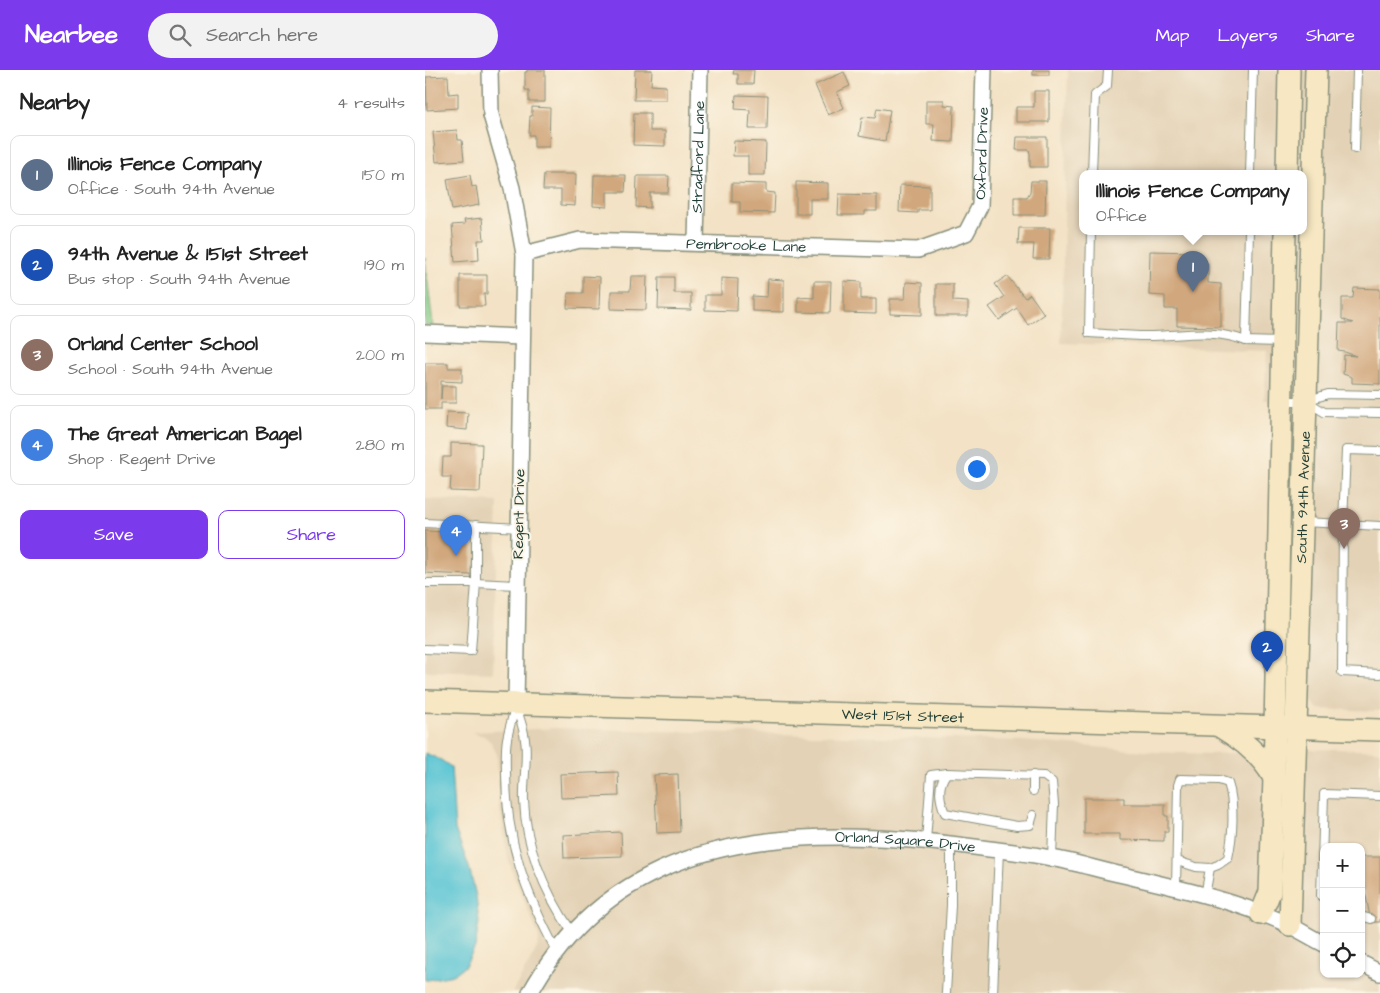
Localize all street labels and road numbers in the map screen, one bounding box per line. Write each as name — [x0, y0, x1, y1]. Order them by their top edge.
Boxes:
street label: Stradford Lane — [686, 101, 710, 213]
street label: Oxford Drive — [970, 107, 993, 200]
street label: Pembrooke Lane — [686, 233, 806, 257]
street label: South 94th Avenue — [1291, 431, 1316, 564]
street label: Regent Drive — [508, 469, 531, 559]
street label: West 151st Street — [841, 703, 964, 728]
street label: Orland Square Drive — [835, 826, 977, 858]

